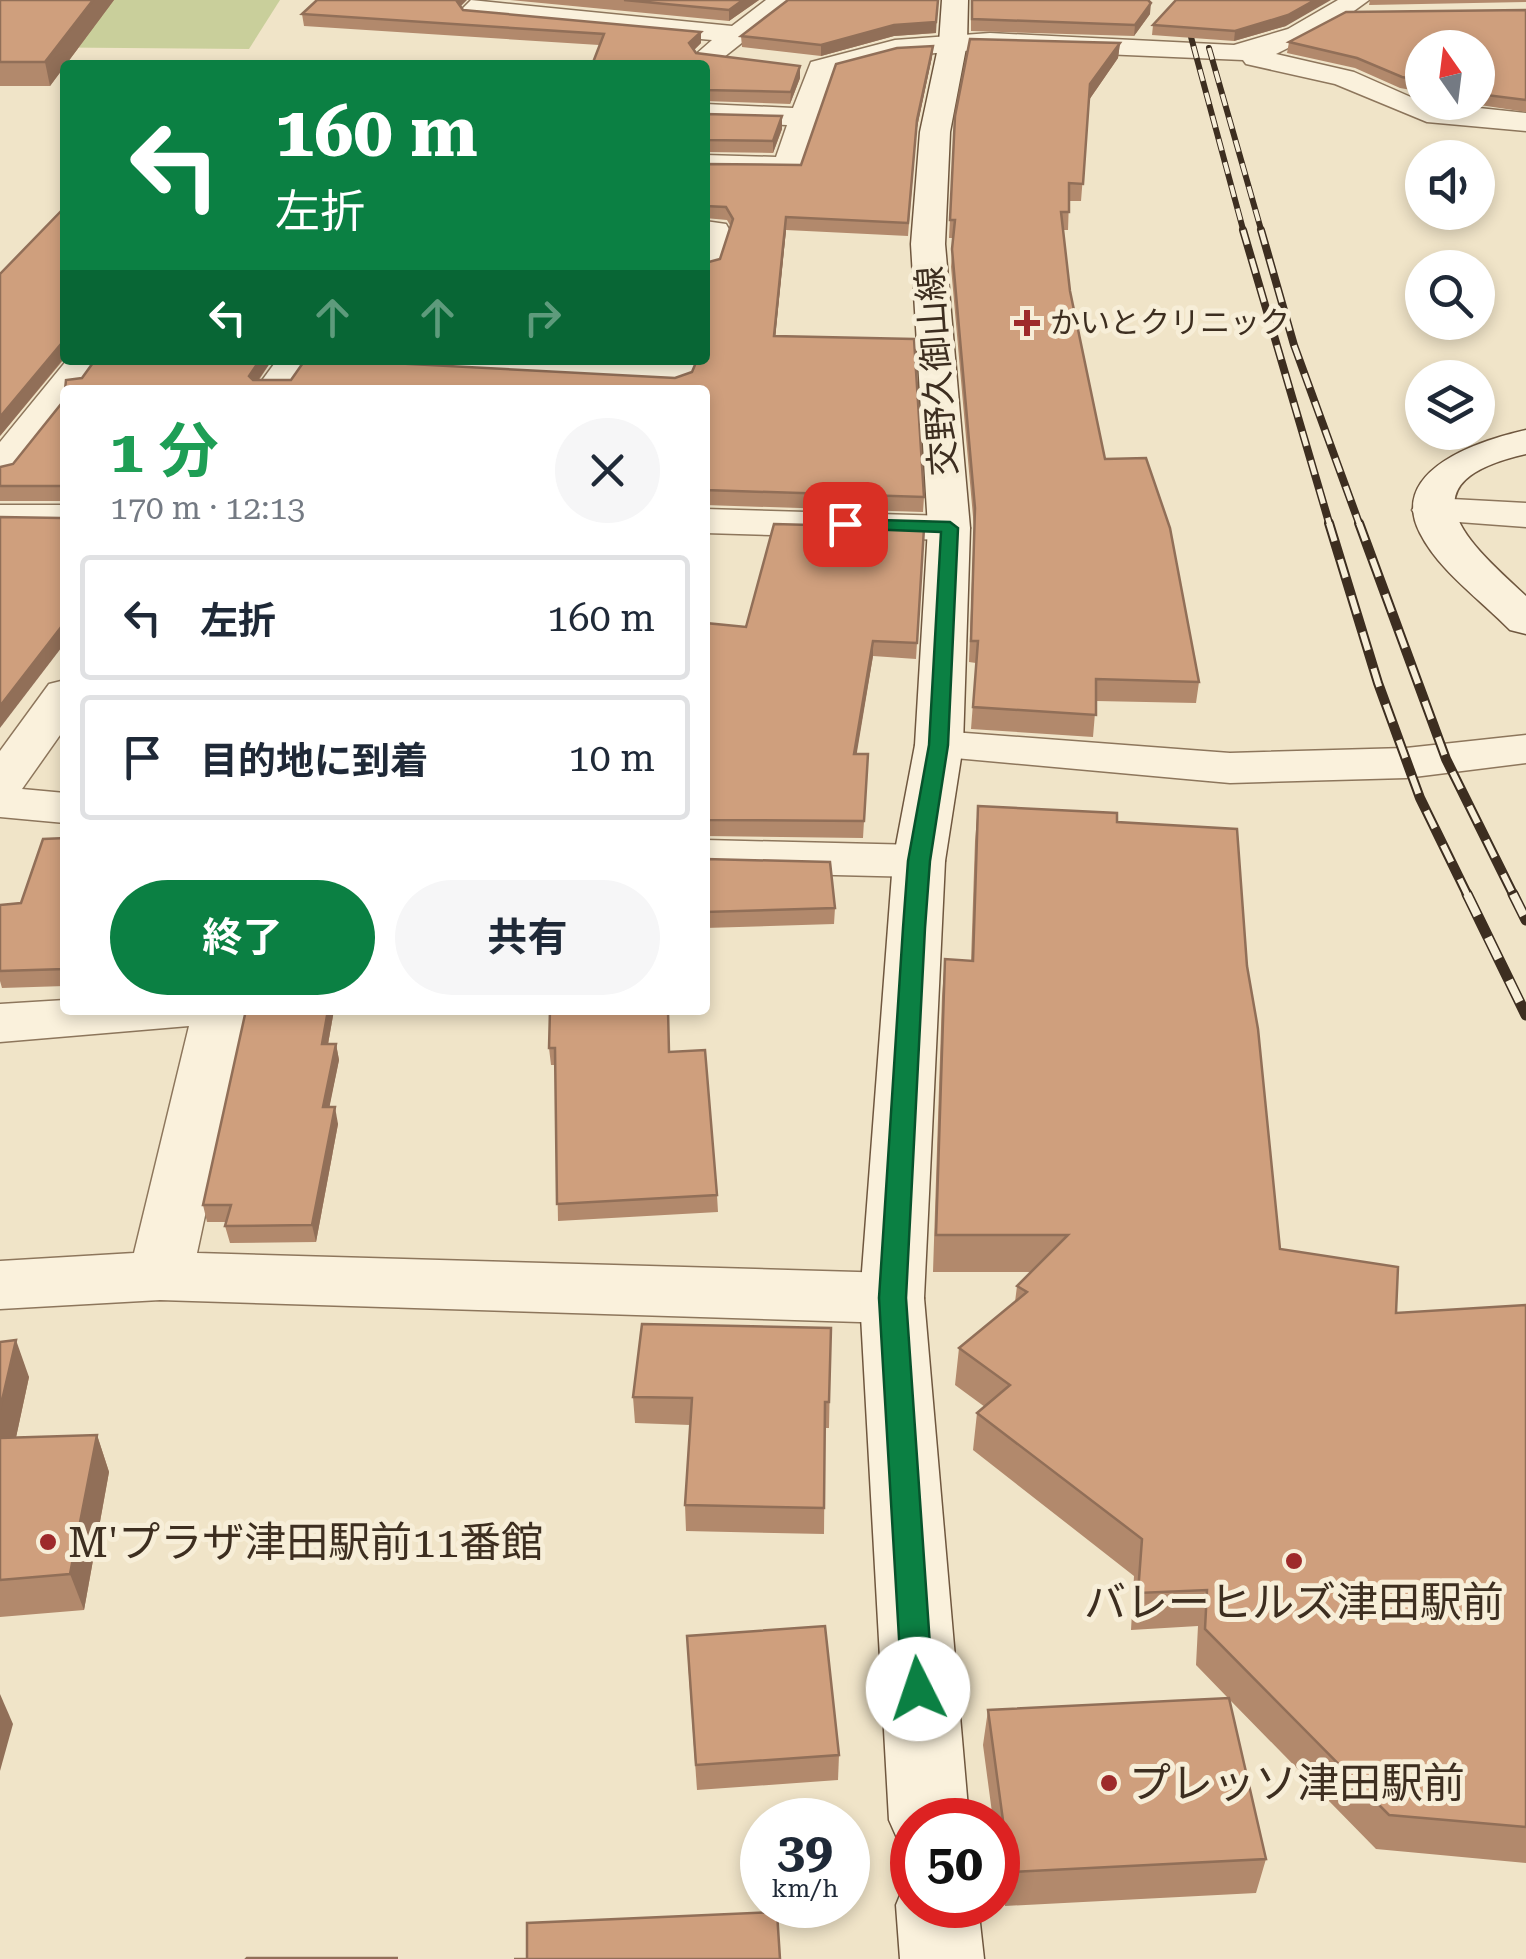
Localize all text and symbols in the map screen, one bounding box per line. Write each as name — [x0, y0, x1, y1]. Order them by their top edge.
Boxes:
north arrow — [1405, 30, 1495, 120]
map controls — [1405, 30, 1495, 450]
text: 160 m — [275, 91, 478, 173]
icon: left — [110, 100, 240, 230]
button: sound — [1405, 140, 1495, 230]
text: 左折 — [275, 185, 365, 238]
button: search — [1405, 250, 1495, 340]
street label: 交野久御山線 — [910, 265, 965, 477]
icon: left — [200, 290, 255, 345]
icon: ahead — [305, 290, 360, 345]
icon: ahead — [410, 290, 465, 345]
icon: right — [515, 290, 570, 345]
place label: かいとクリニック — [1050, 305, 1290, 340]
marker: かいとクリニック — [1014, 310, 1040, 336]
button: layers — [1405, 360, 1495, 450]
text: 1 分 — [110, 416, 219, 487]
button: close — [555, 418, 660, 523]
pin — [803, 482, 888, 567]
text: 170 m · 12:13 — [110, 489, 305, 527]
icon: arrive — [818, 497, 873, 552]
icon: left — [115, 590, 170, 645]
text: 160 m — [547, 596, 655, 640]
text: 左折 — [200, 599, 276, 643]
icon: arrive — [115, 730, 170, 785]
text: 10 m — [568, 736, 655, 780]
text: 目的地に到着 — [200, 739, 428, 783]
button: 終了 — [110, 880, 375, 995]
button: 共有 — [395, 880, 660, 995]
place label: M'プラザ津田駅前11番館 — [68, 1518, 543, 1567]
marker: M'プラザ津田駅前11番館 — [37, 1531, 59, 1553]
marker: バレーヒルズ津田駅前 — [1283, 1550, 1305, 1572]
place label: バレーヒルズ津田駅前 — [1084, 1578, 1504, 1627]
position arrow — [866, 1637, 970, 1741]
place label: プレッソ津田駅前 — [1129, 1759, 1465, 1808]
marker: プレッソ津田駅前 — [1098, 1772, 1120, 1794]
speed limit sign: 50 — [890, 1798, 1020, 1928]
text: 39 — [777, 1822, 833, 1880]
text: km/h — [772, 1874, 838, 1903]

